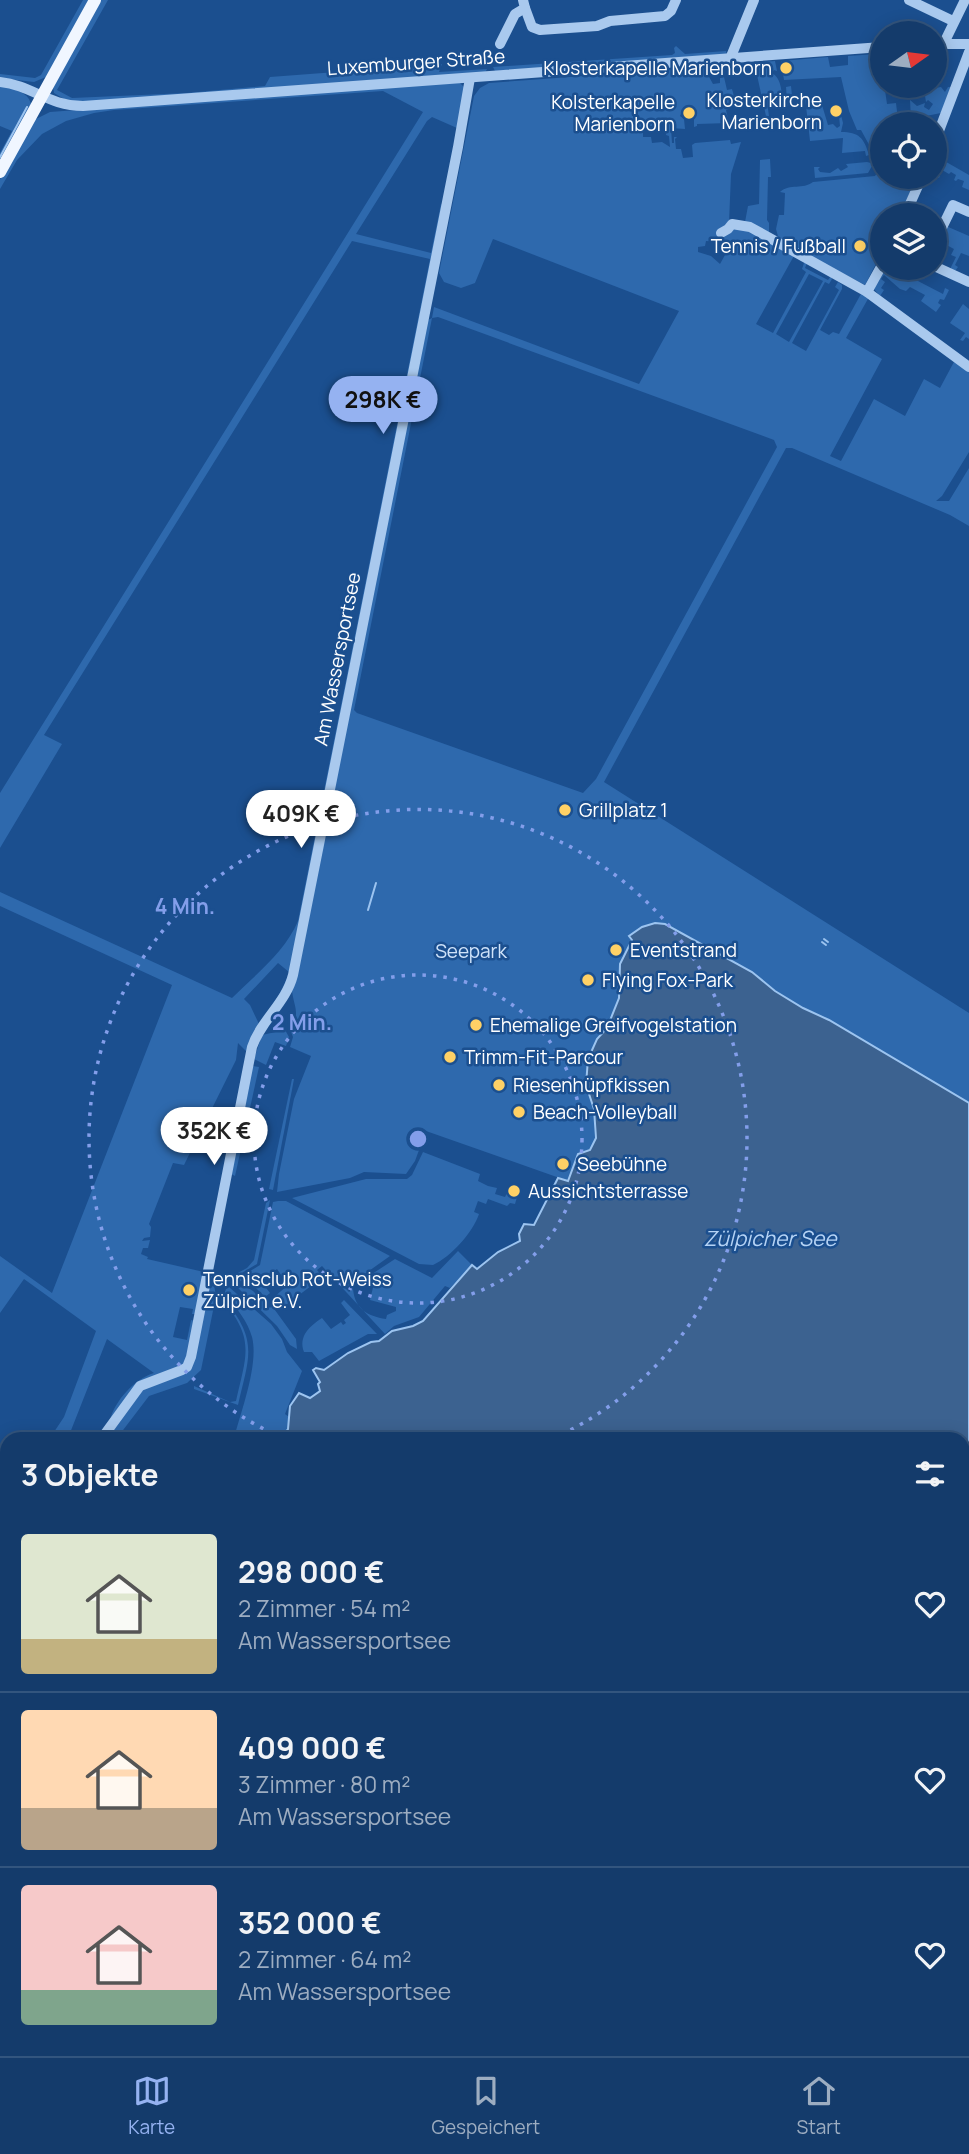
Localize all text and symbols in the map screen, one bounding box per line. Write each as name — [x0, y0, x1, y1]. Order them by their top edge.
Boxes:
north arrow — [870, 21, 947, 98]
map controls — [870, 21, 947, 280]
street label: Luxemburger Straße — [326, 43, 506, 81]
place label: Klosterkapelle Marienborn — [543, 55, 772, 81]
marker: Klosterkapelle Marienborn — [778, 60, 794, 76]
place label: Klosterkirche Marienborn — [707, 87, 822, 135]
place label: Kolsterkapelle Marienborn — [551, 89, 675, 137]
marker: Klosterkirche Marienborn — [828, 103, 844, 119]
marker: Kolsterkapelle Marienborn — [681, 105, 697, 121]
button: locate — [870, 112, 947, 189]
button: layers — [870, 203, 947, 280]
place label: Tennis / Fußball — [711, 233, 846, 259]
marker: Tennis / Fußball — [852, 238, 868, 254]
pin: 298K € — [326, 376, 440, 436]
text: 298K € — [345, 383, 421, 415]
street label: Am Wassersportsee — [307, 570, 367, 748]
pin: 409K € — [244, 790, 358, 850]
text: 409K € — [262, 797, 340, 829]
place label: Grillplatz 1 — [579, 797, 668, 823]
marker: Grillplatz 1 — [557, 802, 573, 818]
text: 4 Min. — [155, 892, 215, 920]
place label: Eventstrand — [630, 937, 737, 963]
park label: Seepark — [435, 938, 507, 964]
marker: Eventstrand — [608, 942, 624, 958]
place label: Flying Fox-Park — [602, 967, 734, 993]
marker: Flying Fox-Park — [580, 972, 596, 988]
text: 2 Min. — [272, 1008, 332, 1036]
place label: Ehemalige Greifvogelstation — [490, 1012, 737, 1038]
marker: Ehemalige Greifvogelstation — [468, 1017, 484, 1033]
place label: Trimm-Fit-Parcour — [464, 1044, 623, 1070]
marker: Trimm-Fit-Parcour — [442, 1049, 458, 1065]
place label: Riesenhüpfkissen — [513, 1072, 670, 1098]
marker: Riesenhüpfkissen — [491, 1077, 507, 1093]
place label: Beach-Volleyball — [533, 1099, 677, 1125]
marker: Beach-Volleyball — [511, 1104, 527, 1120]
pin: 352K € — [157, 1108, 271, 1167]
text: 352K € — [177, 1114, 251, 1146]
centre of rings — [406, 1127, 430, 1151]
place label: Seebühne — [577, 1151, 667, 1177]
marker: Seebühne — [555, 1156, 571, 1172]
place label: Aussichtsterrasse — [528, 1178, 688, 1204]
marker: Aussichtsterrasse — [506, 1183, 522, 1199]
water label: Zülpicher See — [703, 1224, 838, 1252]
place label: Tennisclub Rot-Weiss Zülpich e.V. — [203, 1266, 392, 1314]
marker: Tennisclub Rot-Weiss Zülpich e.V. — [181, 1282, 197, 1298]
text: 3 Objekte — [21, 1454, 159, 1495]
icon: filters — [911, 1455, 949, 1493]
text: 298 000 € — [238, 1551, 385, 1592]
icon: home — [77, 1562, 161, 1646]
icon: heart — [911, 1585, 949, 1623]
text: 2 Zimmer · 54 m² — [238, 1592, 410, 1624]
text: Am Wassersportsee — [238, 1624, 451, 1656]
text: 409 000 € — [238, 1727, 386, 1768]
icon: home — [77, 1738, 161, 1822]
icon: heart — [911, 1761, 949, 1799]
text: 3 Zimmer · 80 m² — [238, 1768, 411, 1800]
text: Am Wassersportsee — [238, 1800, 451, 1832]
text: 352 000 € — [238, 1902, 382, 1943]
icon: home — [77, 1913, 161, 1997]
icon: heart — [911, 1936, 949, 1974]
text: 2 Zimmer · 64 m² — [238, 1943, 411, 1975]
text: Am Wassersportsee — [238, 1975, 451, 2007]
tab: Karte — [128, 2072, 175, 2140]
tab: Gespeichert — [432, 2072, 540, 2140]
tab: Start — [796, 2072, 841, 2140]

